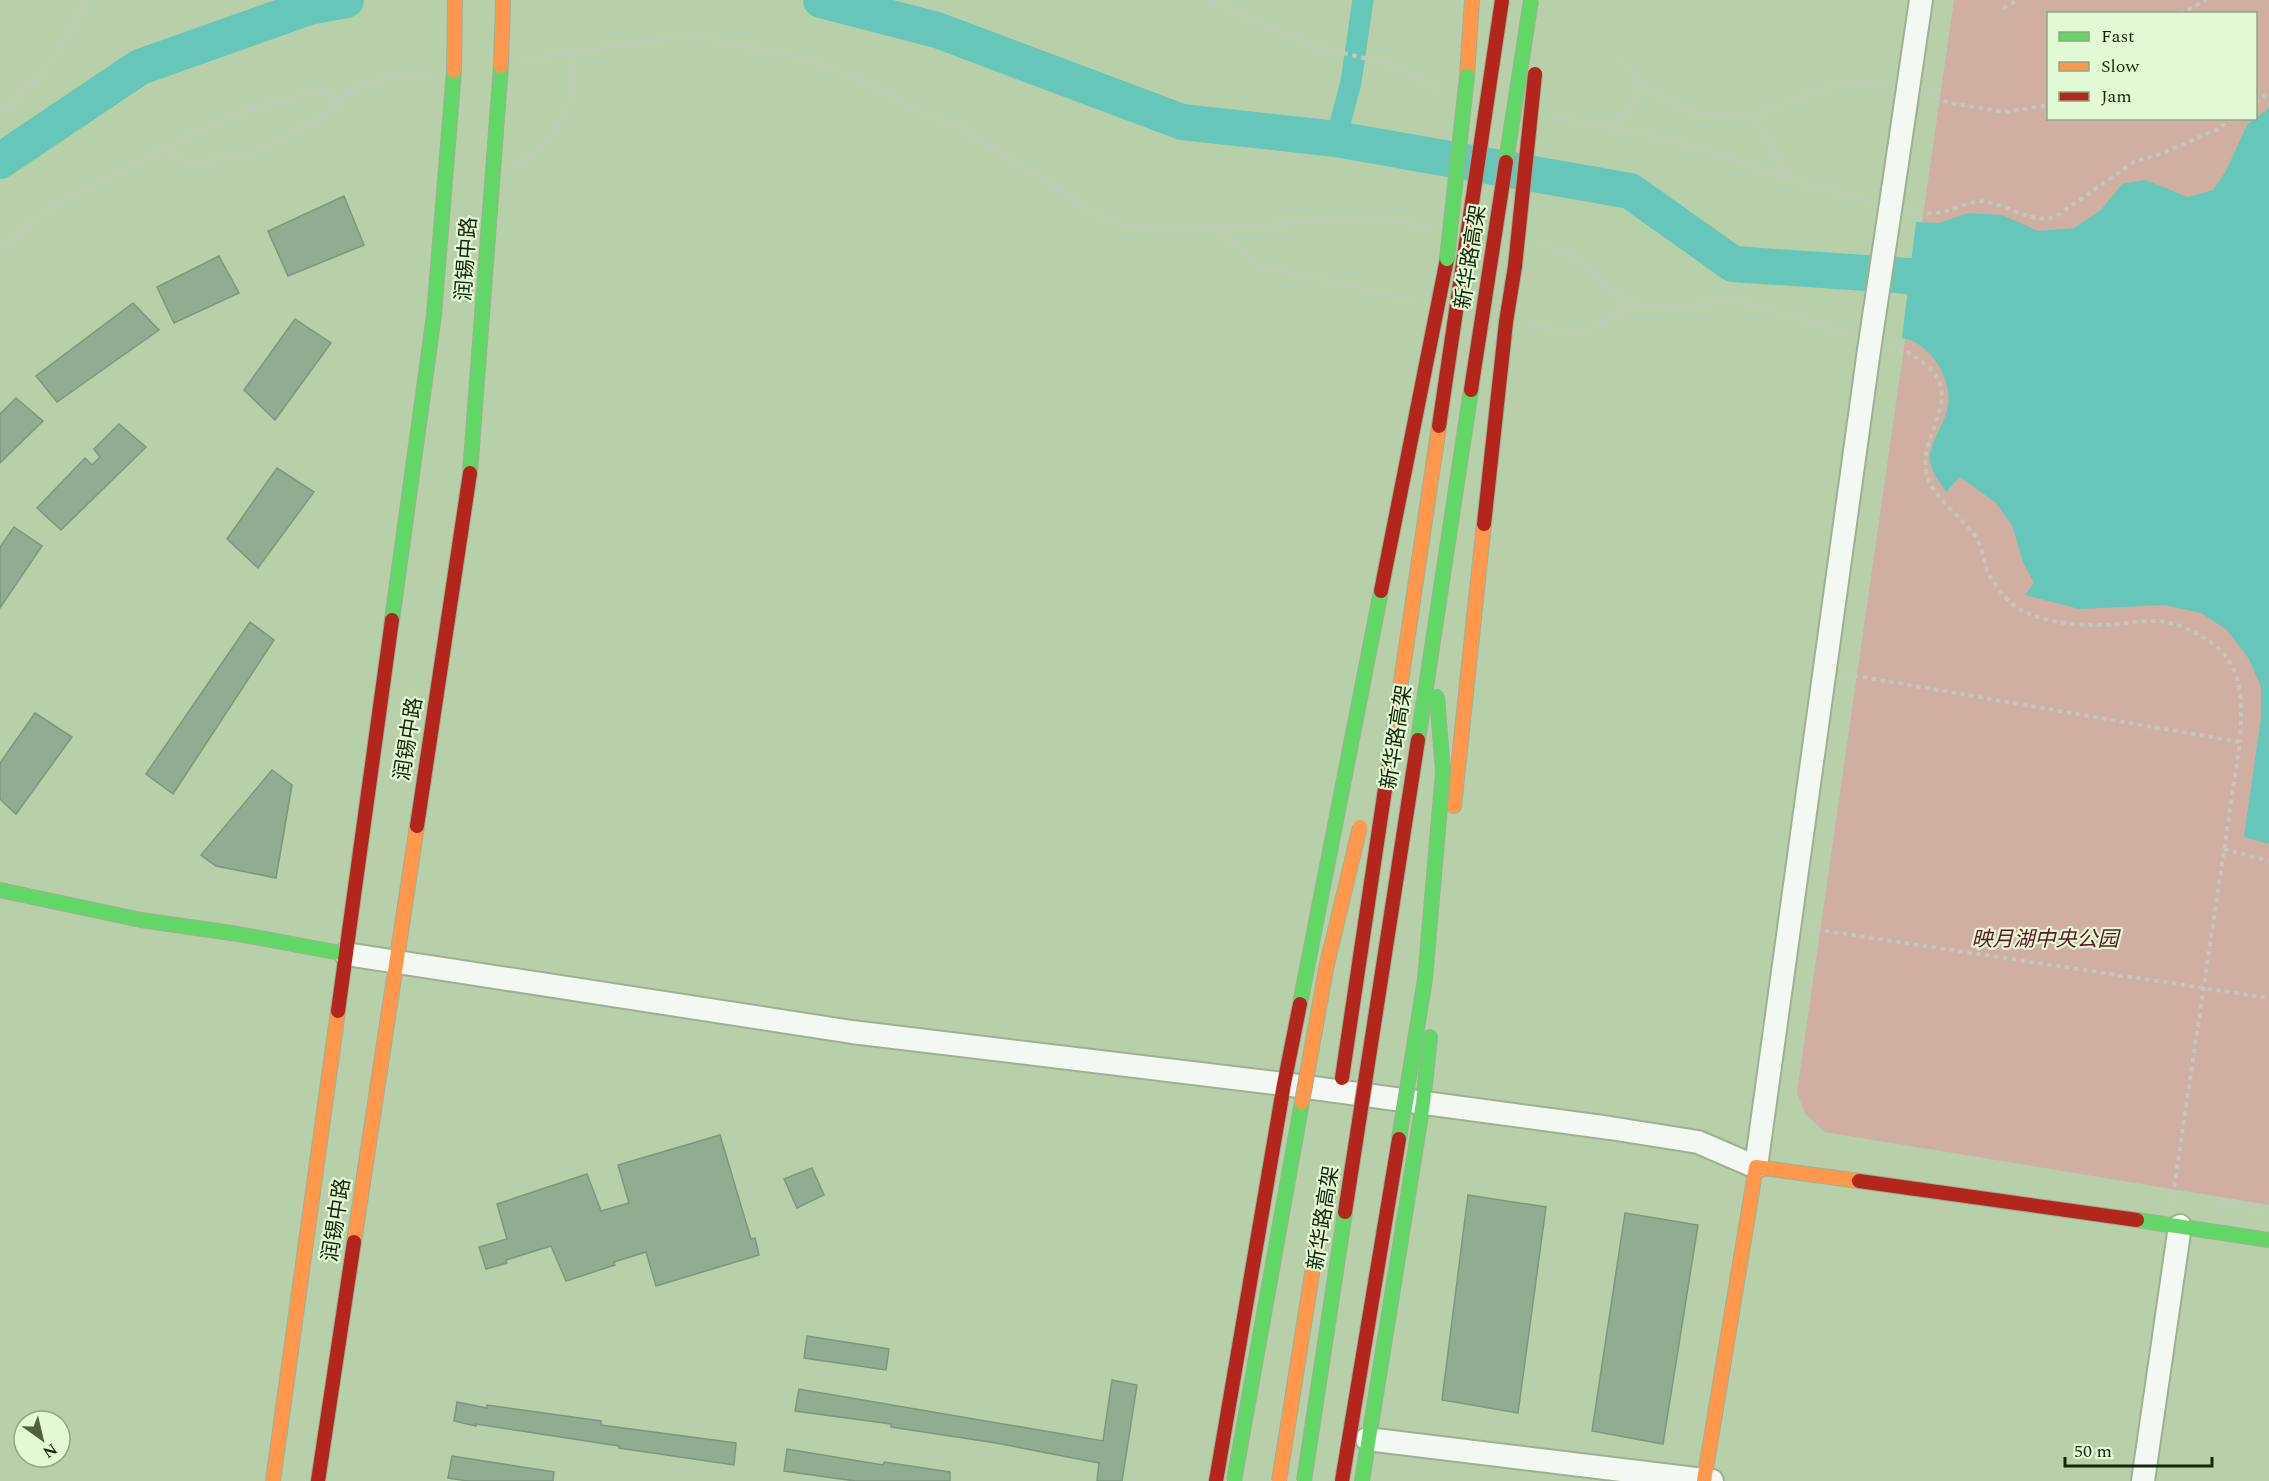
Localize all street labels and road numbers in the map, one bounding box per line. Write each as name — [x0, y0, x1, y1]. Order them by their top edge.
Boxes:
street label: 新华路高架 — [1447, 203, 1495, 312]
street label: 润锡中路 — [448, 216, 486, 302]
street label: 新华路高架 — [1373, 683, 1421, 792]
street label: 润锡中路 — [387, 695, 431, 783]
street label: 新华路高架 — [1300, 1164, 1348, 1273]
street label: 润锡中路 — [315, 1176, 359, 1264]

